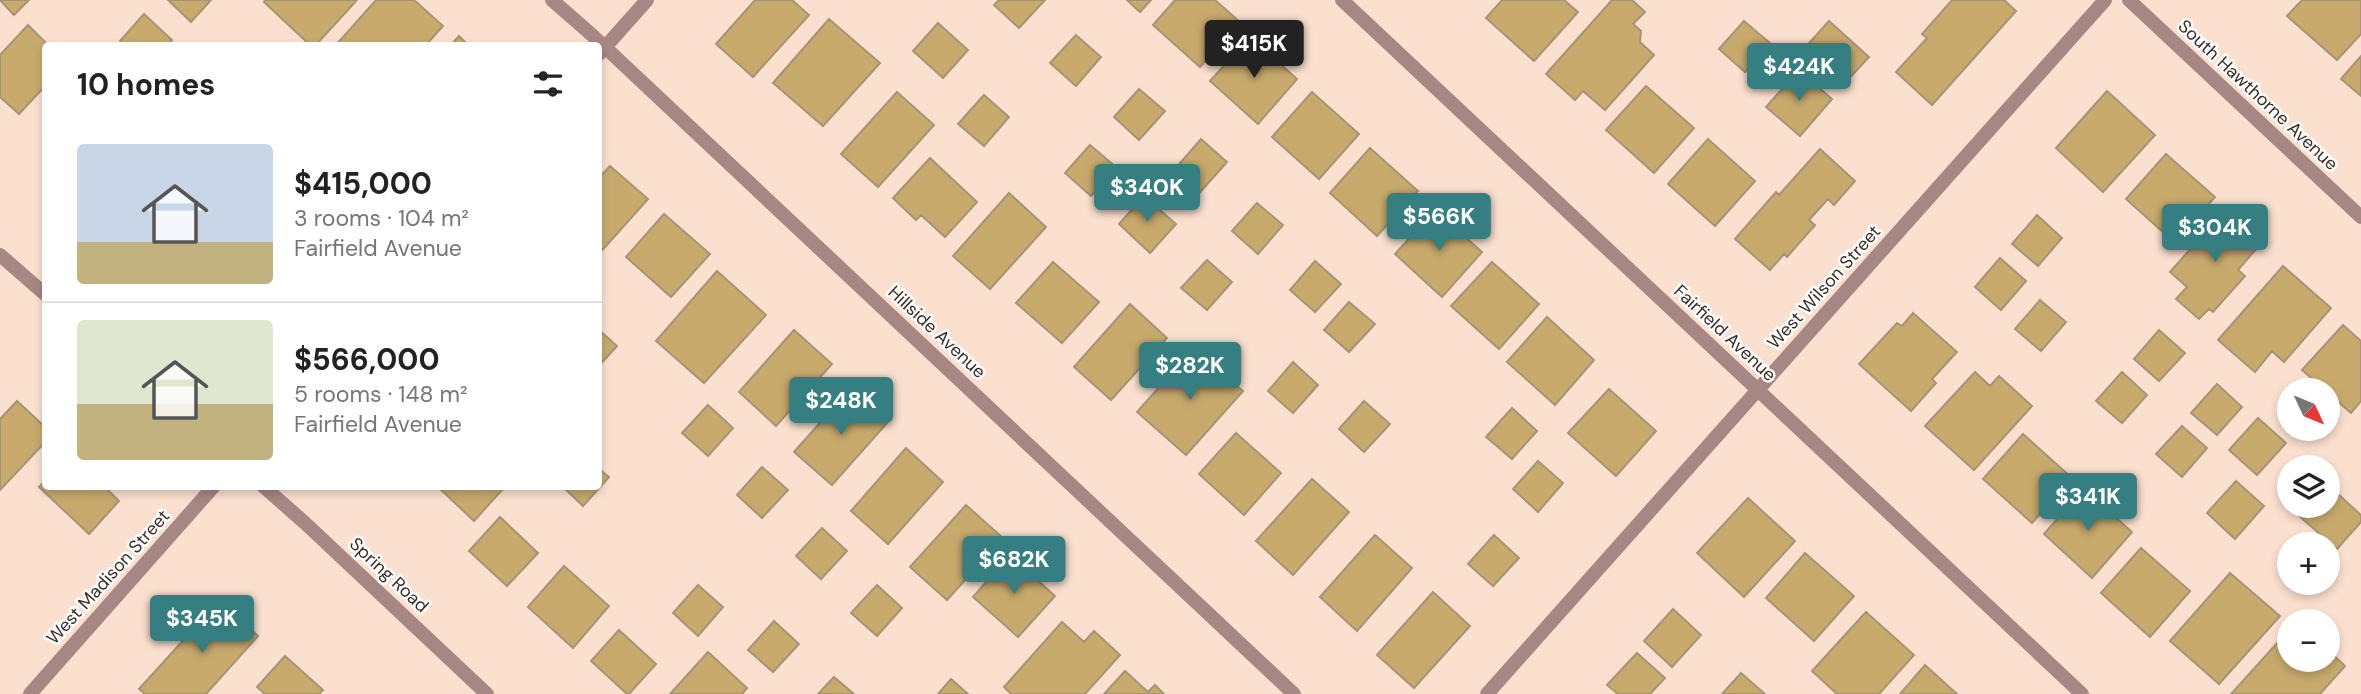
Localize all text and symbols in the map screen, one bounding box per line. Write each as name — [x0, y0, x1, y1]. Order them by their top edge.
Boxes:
street label: South Hawthorne Avenue — [2173, 14, 2343, 176]
pin: $415K — [1205, 20, 1303, 80]
text: $415K — [1221, 28, 1287, 58]
pin: $424K — [1750, 43, 1848, 103]
text: $424K — [1763, 51, 1835, 81]
text: 10 homes — [77, 65, 215, 104]
icon: filters — [529, 65, 567, 103]
text: $415,000 — [294, 164, 432, 203]
pin: $340K — [1098, 164, 1196, 224]
icon: home — [133, 172, 217, 256]
text: $340K — [1110, 172, 1184, 202]
pin: $566K — [1390, 194, 1488, 253]
text: $566K — [1403, 201, 1475, 231]
text: 3 rooms · 104 m² — [294, 203, 469, 233]
pin: $304K — [2166, 204, 2264, 264]
text: $304K — [2178, 212, 2252, 242]
street label: West Wilson Street — [1762, 220, 1886, 354]
text: Fairfield Avenue — [294, 233, 462, 263]
street label: Fairfield Avenue — [1669, 279, 1781, 387]
street label: Hillside Avenue — [883, 280, 991, 384]
text: $566,000 — [294, 340, 440, 379]
pin: $282K — [1141, 342, 1239, 402]
icon: home — [133, 348, 217, 432]
text: $282K — [1155, 350, 1225, 380]
pin: $248K — [792, 378, 890, 437]
north arrow — [2277, 378, 2340, 441]
map controls — [2277, 378, 2340, 672]
text: 5 rooms · 148 m² — [294, 379, 468, 409]
text: $248K — [805, 385, 877, 415]
text: Fairfield Avenue — [294, 409, 462, 439]
button: layers — [2277, 455, 2340, 518]
pin: $341K — [2039, 474, 2137, 533]
text: $341K — [2055, 481, 2121, 511]
street label: West Madison Street — [41, 504, 175, 650]
street label: Spring Road — [344, 532, 434, 618]
button: + — [2277, 532, 2340, 595]
pin: $682K — [965, 536, 1063, 596]
text: $682K — [978, 544, 1050, 574]
pin: $345K — [153, 596, 251, 655]
text: $345K — [166, 603, 238, 633]
button: − — [2277, 609, 2340, 672]

